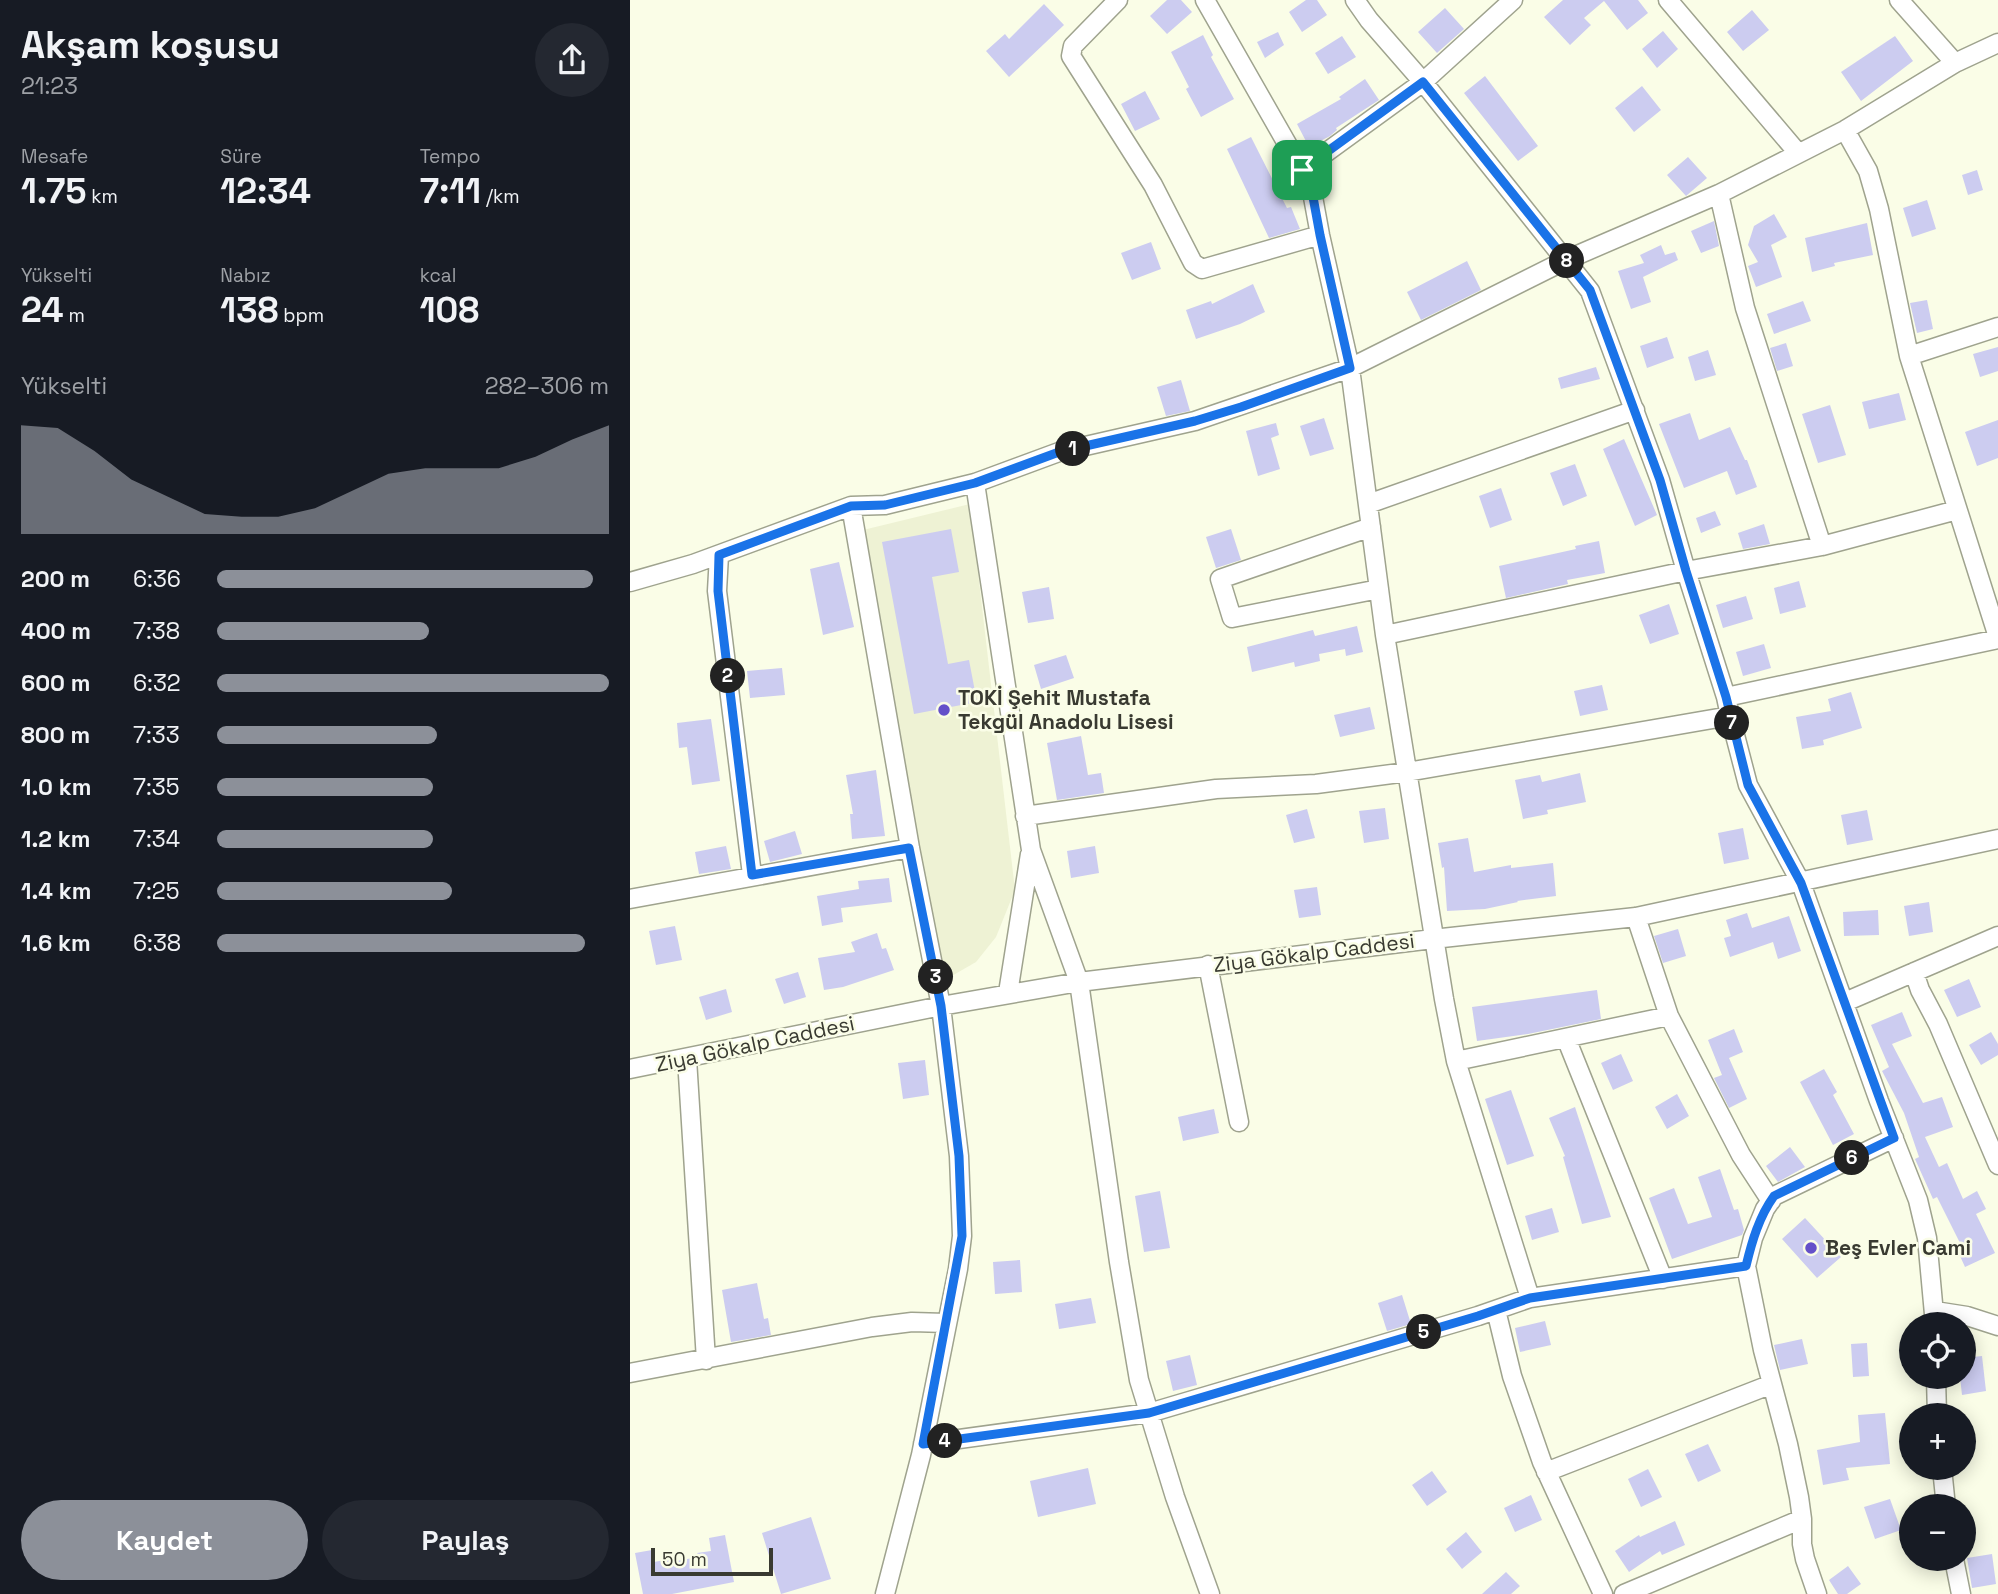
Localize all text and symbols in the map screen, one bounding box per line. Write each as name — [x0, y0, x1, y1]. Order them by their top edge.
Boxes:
text: Akşam koşusu — [21, 21, 280, 69]
button: share — [535, 23, 609, 97]
text: 21:23 — [21, 71, 78, 101]
pin — [1272, 140, 1332, 200]
text: Mesafe — [21, 144, 88, 169]
text: Süre — [220, 144, 262, 169]
text: Tempo — [420, 144, 481, 169]
icon: arrive — [1283, 151, 1321, 189]
text: 1.75 — [21, 169, 86, 213]
text: 12:34 — [220, 169, 311, 213]
text: 7:11 — [420, 169, 481, 213]
text: km — [86, 184, 118, 209]
text: /km — [481, 184, 520, 209]
pin: 8 — [1550, 244, 1584, 278]
text: 8 — [1561, 248, 1572, 273]
text: Yükselti — [21, 263, 92, 288]
text: Nabız — [220, 263, 271, 288]
text: kcal — [420, 263, 456, 288]
text: 24 — [21, 288, 64, 332]
text: 138 — [220, 288, 278, 332]
text: 108 — [420, 288, 479, 332]
text: m — [64, 303, 85, 328]
text: bpm — [278, 303, 324, 328]
text: Yükselti — [21, 371, 107, 401]
text: 282–306 m — [485, 371, 609, 401]
pin: 1 — [1056, 432, 1090, 466]
text: 1 — [1068, 436, 1077, 461]
text: 200 m — [21, 564, 90, 594]
text: 6:36 — [133, 564, 181, 594]
text: 400 m — [21, 616, 91, 646]
text: 7:38 — [133, 616, 180, 646]
pin: 2 — [710, 658, 746, 694]
text: 2 — [722, 663, 733, 688]
text: 600 m — [21, 668, 91, 698]
text: 6:32 — [133, 668, 181, 698]
place label: TOKİ Şehit Mustafa Tekgül Anadolu Lisesi — [958, 684, 1174, 735]
marker: TOKİ Şehit Mustafa Tekgül Anadolu Lisesi — [936, 702, 952, 718]
pin: 7 — [1714, 706, 1750, 740]
text: 7 — [1726, 710, 1737, 735]
text: 800 m — [21, 720, 90, 750]
text: 7:33 — [133, 720, 180, 750]
text: 1.0 km — [21, 772, 91, 802]
text: 7:35 — [133, 772, 179, 802]
text: 1.2 km — [21, 824, 90, 854]
text: 7:34 — [133, 824, 180, 854]
text: 1.4 km — [21, 876, 91, 906]
text: 7:25 — [133, 876, 179, 906]
street label: Ziya Gökalp Caddesi — [1212, 927, 1416, 978]
text: 1.6 km — [21, 928, 91, 958]
text: 6:38 — [133, 928, 181, 958]
pin: 3 — [918, 960, 954, 995]
text: 3 — [930, 964, 941, 989]
street label: Ziya Gökalp Caddesi — [653, 1009, 857, 1078]
pin: 6 — [1834, 1140, 1870, 1176]
text: 6 — [1846, 1145, 1857, 1170]
place label: Beş Evler Cami — [1825, 1234, 1971, 1261]
marker: Beş Evler Cami — [1803, 1240, 1819, 1256]
map controls — [1899, 1312, 1976, 1571]
button: locate — [1899, 1312, 1976, 1389]
pin: 5 — [1406, 1314, 1442, 1350]
text: 5 — [1418, 1319, 1429, 1344]
button: + — [1899, 1403, 1976, 1480]
pin: 4 — [928, 1424, 962, 1458]
text: 4 — [938, 1428, 951, 1453]
button: − — [1899, 1494, 1976, 1571]
button: Kaydet — [21, 1500, 308, 1580]
button: Paylaş — [322, 1500, 609, 1580]
scale bar — [651, 1545, 774, 1577]
text: 50 m — [662, 1547, 707, 1572]

